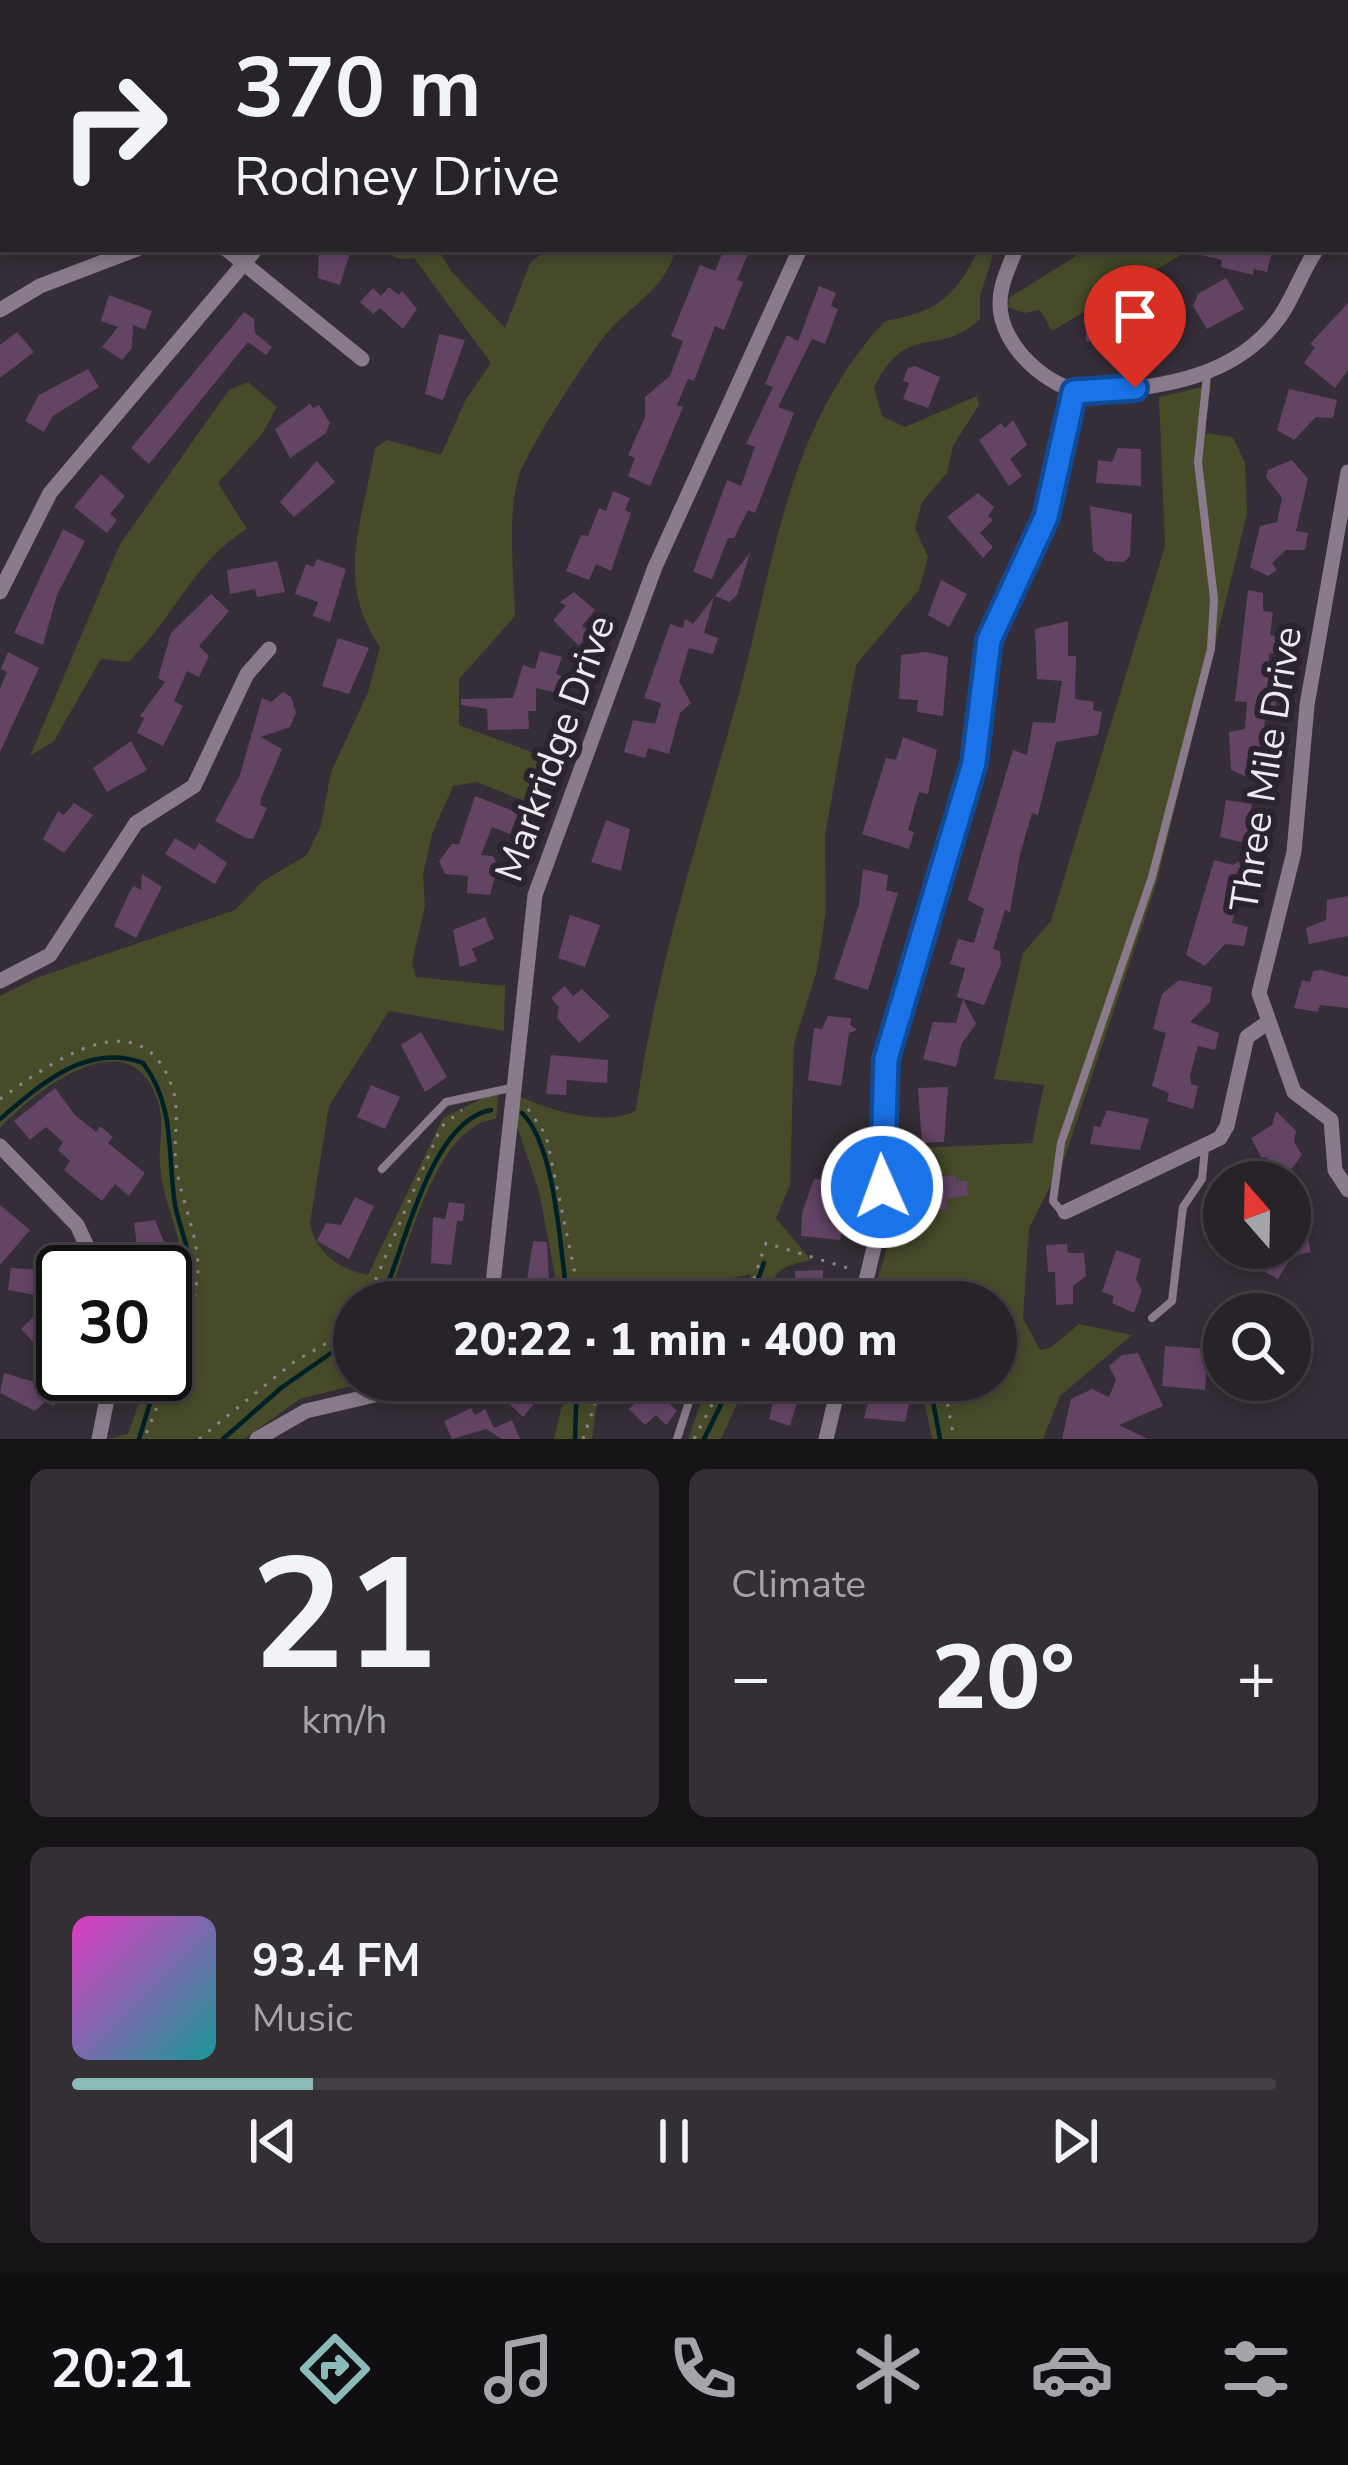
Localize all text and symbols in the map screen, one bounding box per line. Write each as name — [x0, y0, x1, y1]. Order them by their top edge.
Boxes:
text: 370 m — [234, 31, 482, 146]
icon: right — [36, 48, 192, 204]
text: Rodney Drive — [234, 140, 560, 214]
pin — [1084, 265, 1186, 388]
icon: arrive — [1102, 283, 1168, 349]
street label: Markridge Drive — [483, 608, 628, 889]
street label: Three Mile Drive — [1218, 623, 1315, 916]
position arrow — [819, 1124, 945, 1250]
north arrow — [1203, 1161, 1311, 1269]
map controls — [1203, 1161, 1311, 1401]
speed limit sign: 30 — [36, 1245, 192, 1401]
button: search — [1203, 1293, 1311, 1401]
text: 20:22 · 1 min · 400 m — [452, 1310, 898, 1371]
text: 21 — [251, 1509, 438, 1722]
text: Climate — [731, 1558, 866, 1611]
text: 20° — [932, 1617, 1075, 1740]
text: − — [731, 1633, 771, 1723]
text: + — [1236, 1633, 1276, 1723]
text: km/h — [302, 1694, 387, 1747]
text: 93.4 FM — [252, 1931, 421, 1992]
text: Music — [252, 1992, 353, 2045]
icon: previous — [240, 2108, 306, 2174]
icon: pause — [641, 2108, 707, 2174]
icon: next — [1042, 2108, 1108, 2174]
icon: directions — [293, 2327, 377, 2411]
icon: music — [477, 2327, 561, 2411]
icon: phone — [661, 2327, 745, 2411]
icon: climate — [846, 2327, 930, 2411]
icon: car — [1030, 2327, 1114, 2411]
icon: filters — [1214, 2327, 1298, 2411]
text: 20:21 — [50, 2332, 193, 2406]

